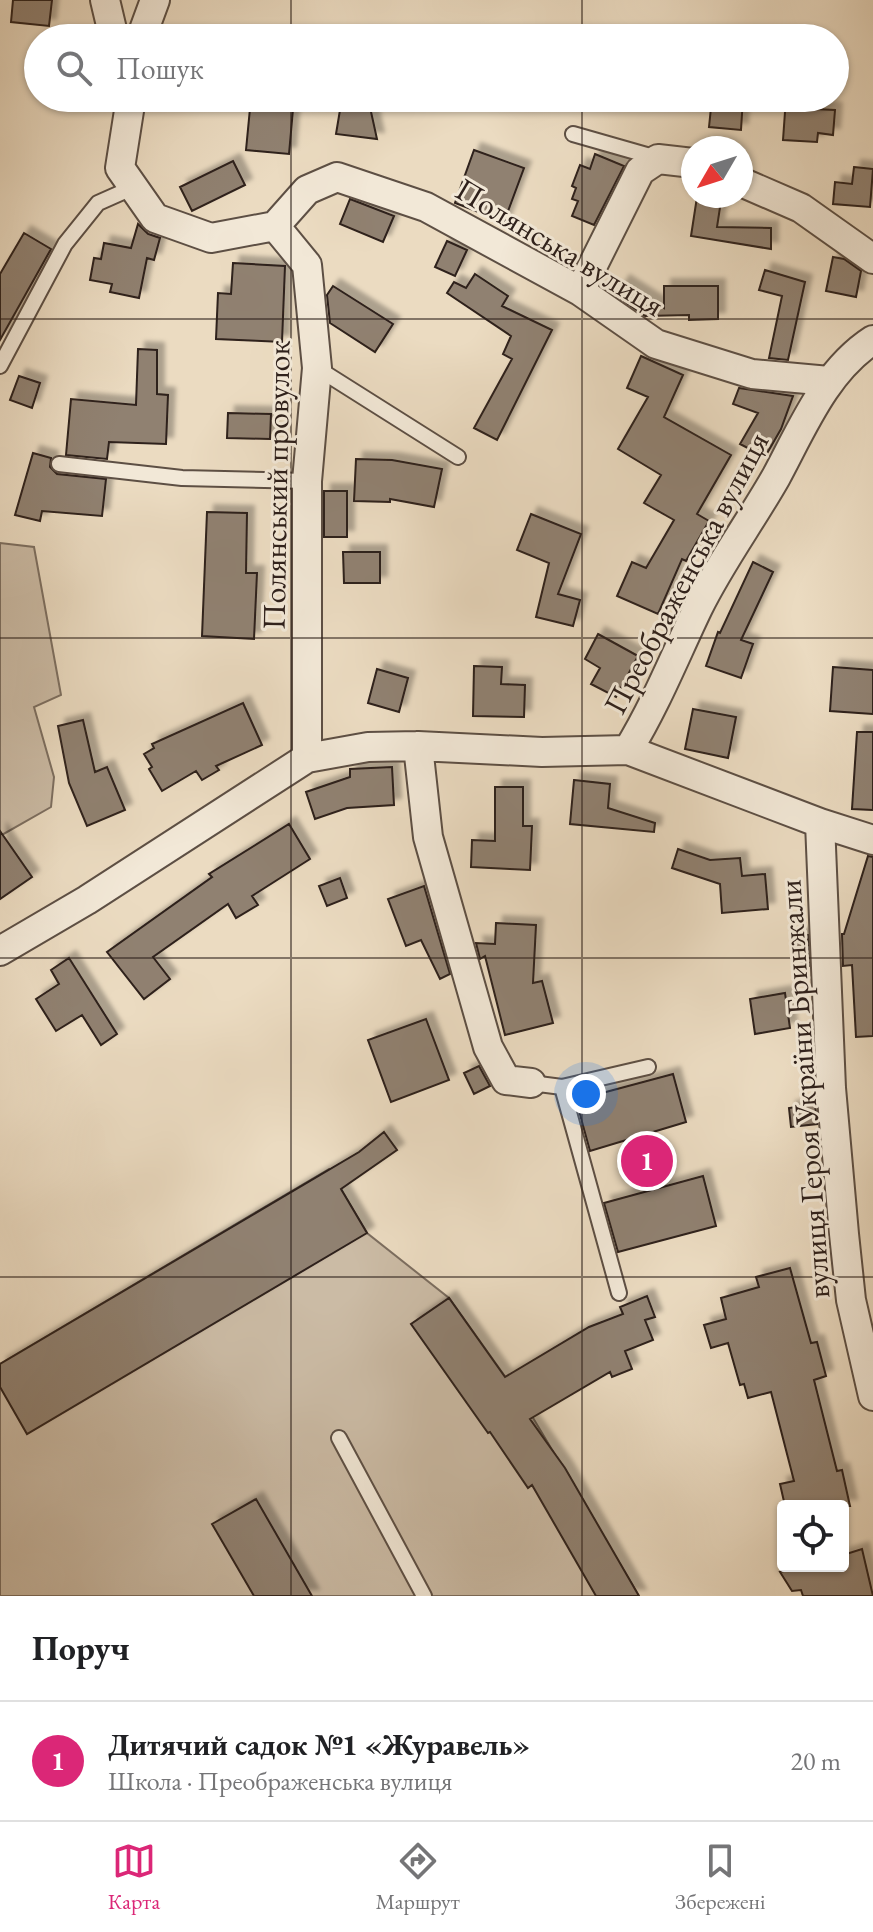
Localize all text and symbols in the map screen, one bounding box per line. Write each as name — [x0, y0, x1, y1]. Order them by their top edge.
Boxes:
search box — [24, 24, 849, 112]
icon: search — [52, 46, 96, 90]
text: Пошук — [116, 49, 204, 88]
north arrow — [681, 136, 753, 208]
street label: Полянська вулиця — [448, 168, 672, 326]
street label: Полянський провулок — [252, 340, 300, 630]
street label: Преображенська вулиця — [594, 425, 778, 721]
street label: вулиця Героя України Бринжали — [768, 878, 840, 1300]
your location — [566, 1074, 606, 1114]
pin: 1 — [621, 1131, 673, 1191]
map controls — [777, 1500, 849, 1572]
button: locate — [777, 1500, 849, 1572]
text: Поруч — [32, 1626, 130, 1670]
text: Дитячий садок №1 «Журавель» — [108, 1725, 530, 1764]
text: 1 — [51, 1744, 65, 1778]
text: 20 m — [791, 1744, 841, 1778]
text: Школа · Преображенська вулиця — [108, 1764, 452, 1798]
tab: Карта — [108, 1839, 160, 1916]
tab: Маршрут — [375, 1839, 460, 1916]
tab: Збережені — [675, 1839, 765, 1916]

